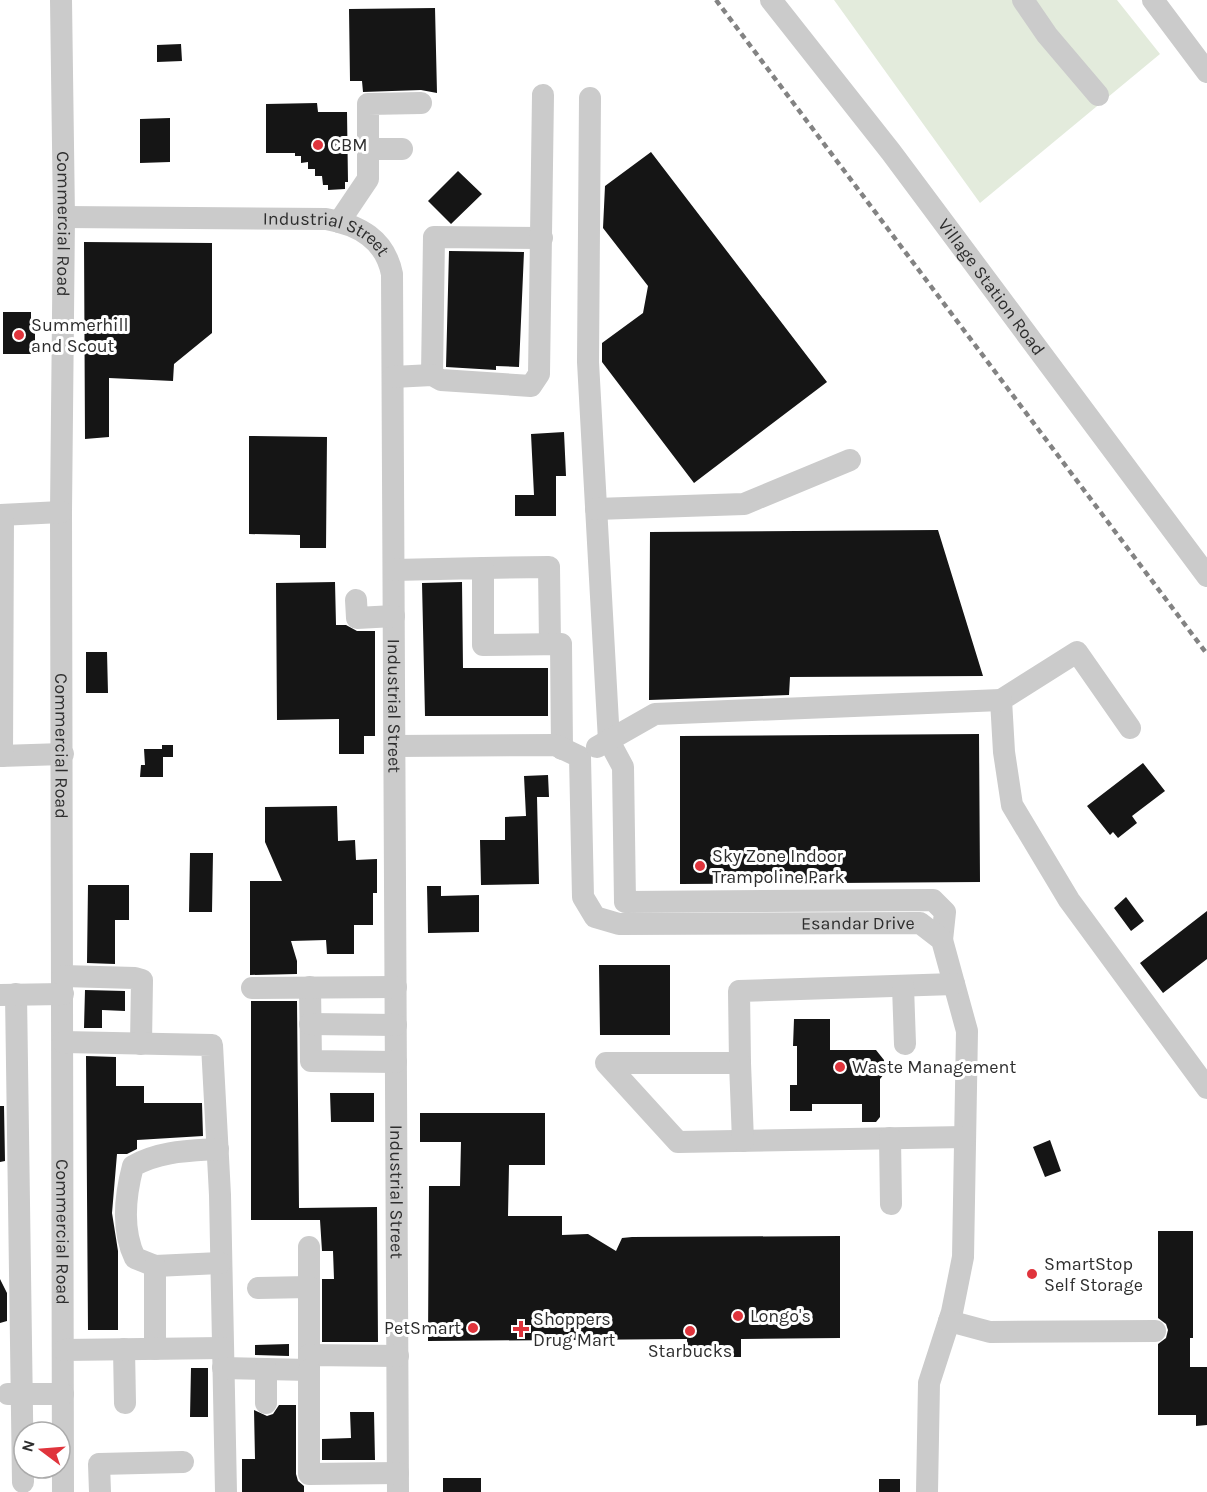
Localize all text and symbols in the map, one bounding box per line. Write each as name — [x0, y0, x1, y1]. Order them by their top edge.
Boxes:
place label: CBM — [330, 134, 367, 156]
marker: CBM — [311, 138, 325, 152]
street label: Commercial Road — [52, 151, 75, 297]
street label: Industrial Street — [263, 208, 395, 260]
street label: Village Station Road — [933, 214, 1050, 360]
place label: Summerhill and Scout — [31, 314, 129, 357]
marker: Summerhill and Scout — [12, 328, 26, 342]
street label: Industrial Street — [383, 639, 405, 773]
street label: Commercial Road — [50, 673, 73, 819]
place label: Sky Zone Indoor Trampoline Park — [712, 845, 845, 888]
marker: Sky Zone Indoor Trampoline Park — [693, 859, 707, 873]
street label: Esandar Drive — [801, 912, 915, 934]
place label: Waste Management — [852, 1056, 1016, 1078]
marker: Waste Management — [833, 1060, 847, 1074]
street label: Industrial Street — [385, 1125, 408, 1259]
street label: Commercial Road — [51, 1159, 74, 1305]
place label: SmartStop Self Storage — [1044, 1253, 1143, 1296]
marker: SmartStop Self Storage — [1025, 1267, 1039, 1281]
place label: Longo's — [750, 1305, 811, 1327]
place label: Shoppers Drug Mart — [533, 1308, 615, 1351]
marker: Longo's — [731, 1309, 745, 1323]
place label: PetSmart — [384, 1317, 461, 1339]
marker: PetSmart — [466, 1321, 480, 1335]
marker: Shoppers Drug Mart — [514, 1322, 528, 1336]
marker: Starbucks — [683, 1324, 697, 1338]
place label: Starbucks — [648, 1340, 732, 1362]
north arrow — [12, 1420, 72, 1480]
text: N — [17, 1438, 39, 1454]

